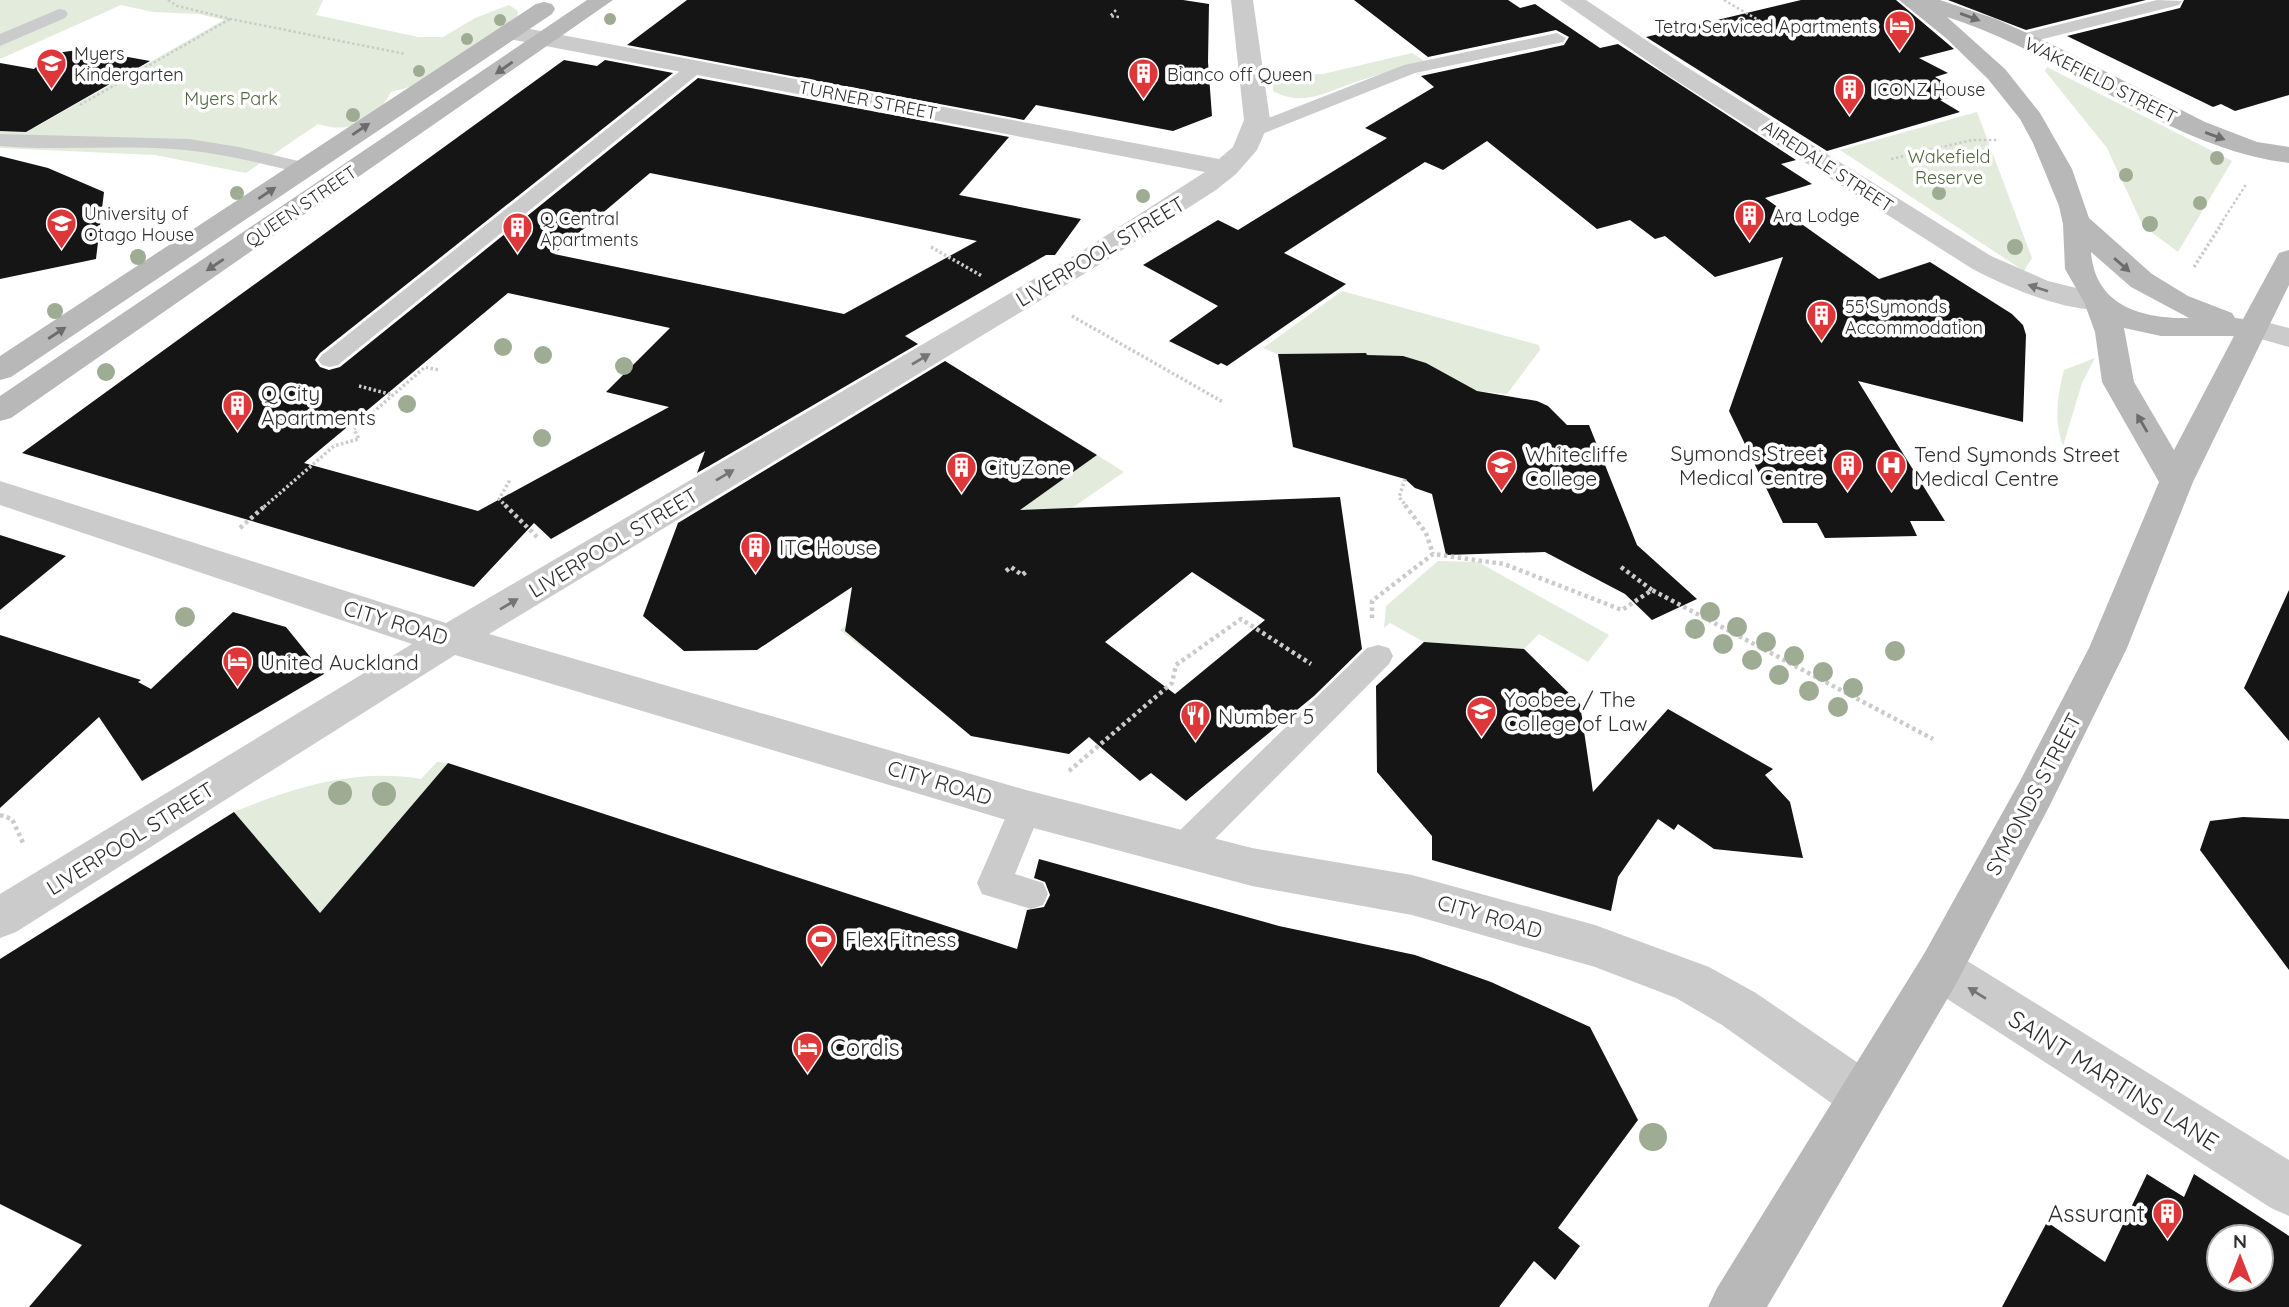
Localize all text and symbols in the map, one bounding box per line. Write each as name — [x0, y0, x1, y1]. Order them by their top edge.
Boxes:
hotel icon: Tetra Serviced Apartments — [1883, 9, 1917, 53]
one-way arrow — [1959, 11, 1980, 22]
place label: Tetra Serviced Apartments — [1654, 15, 1877, 38]
street label: WAKEFIELD STREET — [2021, 32, 2181, 128]
place label: Myers Kindergarten — [74, 42, 184, 86]
school or university icon: Myers Kindergarten — [34, 46, 68, 90]
building icon: Bianco off Queen — [1127, 57, 1161, 101]
one-way arrow — [495, 61, 513, 75]
place label: Bianco off Queen — [1167, 63, 1313, 86]
building icon: ICONZ House — [1833, 72, 1867, 116]
street label: TURNER STREET — [797, 75, 939, 125]
place label: ICONZ House — [1873, 78, 1985, 101]
park label: Myers Park — [184, 87, 278, 110]
street label: AIREDALE STREET — [1758, 115, 1898, 217]
one-way arrow — [352, 122, 370, 136]
one-way arrow — [2205, 131, 2226, 142]
park label: Wakefield Reserve — [1908, 145, 1990, 189]
street label: QUEEN STREET — [241, 160, 361, 252]
one-way arrow — [257, 187, 277, 200]
street label: LIVERPOOL STREET — [1011, 190, 1189, 312]
building icon: Ara Lodge — [1733, 198, 1767, 242]
place label: University of Otago House — [84, 202, 194, 246]
place label: Ara Lodge — [1773, 204, 1860, 227]
school or university icon: University of Otago House — [44, 206, 78, 250]
place label: Q Central Apartments — [540, 207, 638, 251]
building icon: Q Central Apartments — [500, 211, 534, 255]
one-way arrow — [2114, 257, 2131, 272]
one-way arrow — [206, 258, 224, 272]
one-way arrow — [2027, 283, 2048, 293]
place label: 55 Symonds Accommodation — [1845, 295, 1983, 339]
building icon: 55 Symonds Accommodation — [1805, 299, 1839, 343]
one-way arrow — [48, 326, 66, 340]
one-way arrow — [911, 353, 930, 365]
place label: Q City Apartments — [261, 380, 376, 430]
building icon: Q City Apartments — [221, 388, 255, 432]
one-way arrow — [2136, 414, 2148, 433]
place label: Symonds Street Medical Centre — [1671, 440, 1824, 490]
place label: Whitecliffe College — [1525, 441, 1628, 491]
place label: Tend Symonds Street Medical Centre — [1914, 441, 2120, 491]
building icon: Symonds Street Medical Centre — [1830, 448, 1864, 492]
school or university icon: Whitecliffe College — [1485, 449, 1519, 493]
hospital icon: Tend Symonds Street Medical Centre — [1874, 449, 1908, 493]
building icon: CityZone — [944, 450, 978, 494]
place label: CityZone — [984, 454, 1071, 480]
one-way arrow — [716, 469, 735, 481]
street label: LIVERPOOL STREET — [524, 481, 702, 603]
building icon: ITC House — [739, 530, 773, 574]
place label: ITC House — [779, 534, 877, 560]
street label: CITY ROAD — [341, 594, 451, 650]
one-way arrow — [499, 597, 518, 610]
hotel icon: United Auckland — [220, 645, 254, 689]
place label: United Auckland — [260, 649, 419, 675]
place label: Yoobee / The College of Law — [1504, 686, 1648, 736]
school or university icon: Yoobee / The College of Law — [1464, 694, 1498, 738]
restaurant icon: Number 5 — [1178, 699, 1212, 743]
place label: Number 5 — [1218, 703, 1314, 729]
street label: SYMONDS STREET — [1979, 709, 2087, 879]
street label: CITY ROAD — [885, 754, 995, 810]
street label: LIVERPOOL STREET — [41, 776, 219, 900]
street label: CITY ROAD — [1435, 889, 1545, 943]
sports icon: Flex Fitness — [805, 922, 839, 966]
place label: Flex Fitness — [845, 926, 956, 952]
one-way arrow — [1968, 987, 1987, 1000]
street label: SAINT MARTINS LANE — [2003, 1003, 2225, 1157]
hotel icon: Cordis — [790, 1030, 824, 1074]
place label: Cordis — [830, 1032, 900, 1062]
building icon: Assurant — [2151, 1196, 2185, 1240]
place label: Assurant — [2048, 1198, 2145, 1228]
north arrow — [2205, 1223, 2275, 1293]
text: N — [2233, 1229, 2247, 1253]

